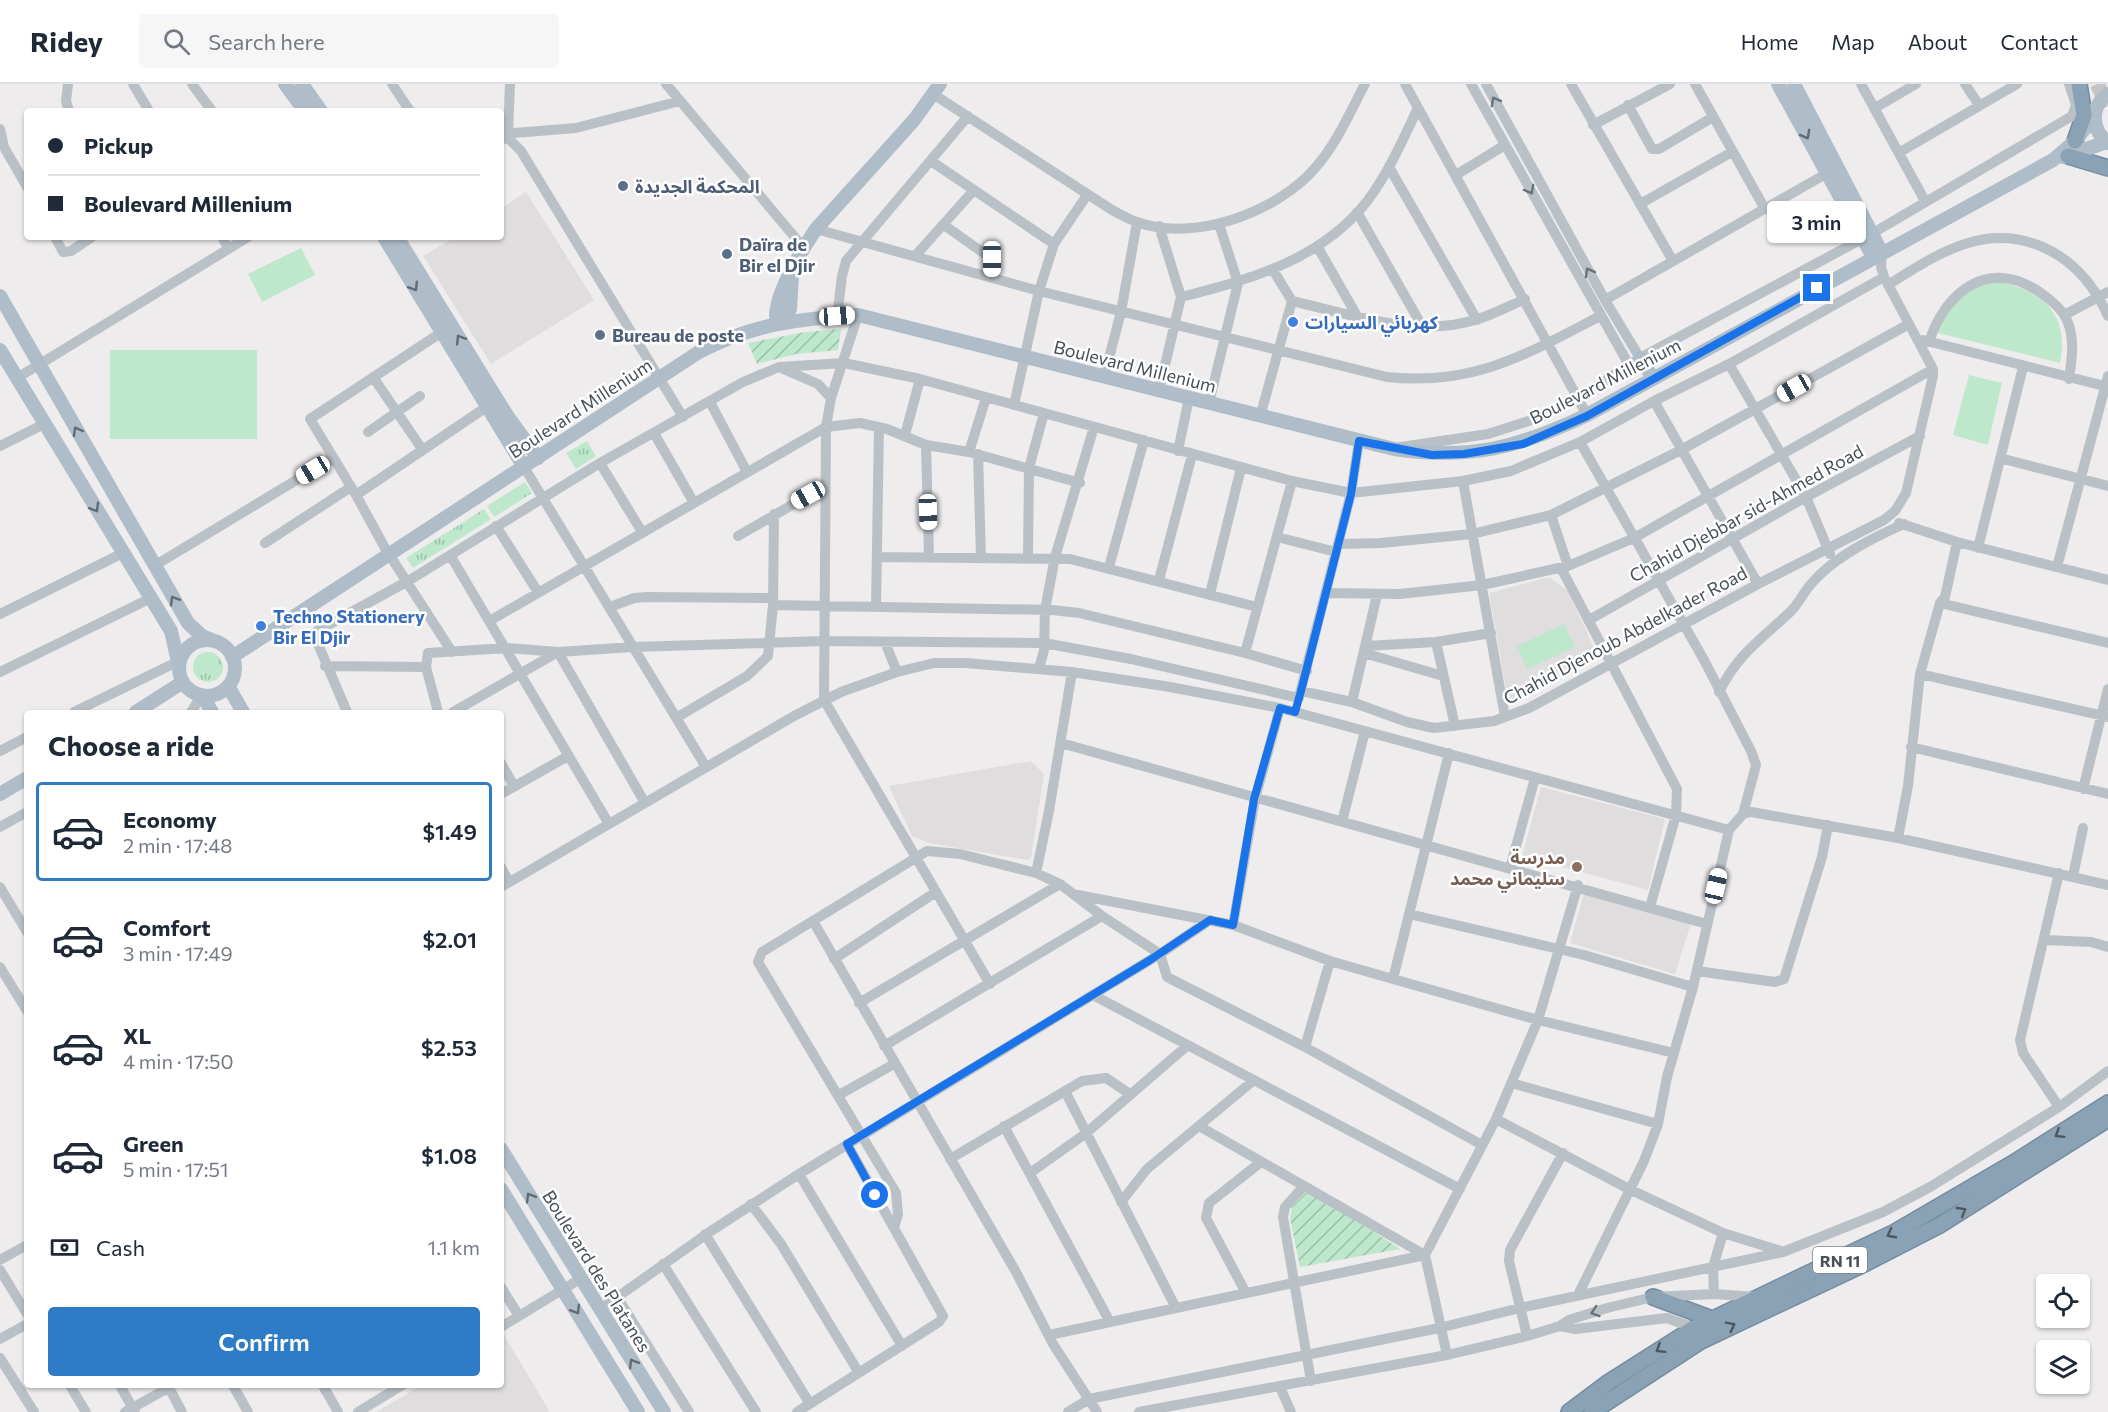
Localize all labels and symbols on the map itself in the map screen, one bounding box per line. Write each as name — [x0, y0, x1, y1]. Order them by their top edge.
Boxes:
one-way arrow — [1491, 97, 1502, 107]
one-way arrow — [1799, 129, 1811, 139]
place label: المحكمة الجديدة — [635, 175, 760, 197]
marker: المحكمة الجديدة — [616, 179, 630, 193]
one-way arrow — [1523, 184, 1534, 194]
callout: 3 min — [1768, 201, 1866, 243]
place label: Daïra de Bir el Djir — [739, 233, 816, 276]
car — [983, 241, 1001, 277]
marker: Daïra de Bir el Djir — [720, 247, 734, 261]
one-way arrow — [1585, 267, 1596, 278]
route end — [1803, 274, 1830, 301]
one-way arrow — [407, 281, 419, 291]
car — [818, 306, 856, 326]
place label: كهربائي السيارات — [1305, 311, 1439, 337]
marker: كهربائي السيارات — [1286, 315, 1300, 329]
place label: Bureau de poste — [612, 324, 744, 346]
marker: Bureau de poste — [593, 328, 607, 342]
street label: Boulevard Millenium — [1526, 333, 1684, 429]
one-way arrow — [455, 335, 467, 345]
street label: Boulevard Millenium — [1051, 335, 1219, 397]
street label: Boulevard Millenium — [504, 353, 656, 463]
car — [1774, 371, 1814, 405]
one-way arrow — [73, 427, 84, 437]
street label: Chahid Djebbar sid-Ahmed Road — [1625, 439, 1867, 587]
car — [293, 453, 333, 487]
car — [788, 478, 828, 512]
car — [918, 494, 938, 530]
one-way arrow — [88, 502, 100, 512]
street label: Chahid Djenoub Abdelkader Road — [1499, 561, 1751, 709]
one-way arrow — [170, 596, 182, 606]
place label: Techno Stationery Bir El Djir — [273, 605, 425, 648]
marker: Techno Stationery Bir El Djir — [254, 619, 268, 633]
place label: مدرسة سليماني محمد — [1450, 846, 1565, 893]
marker: مدرسة سليماني محمد — [1570, 860, 1584, 874]
car — [1703, 866, 1729, 906]
one-way arrow — [2054, 1127, 2065, 1138]
route start — [861, 1181, 888, 1208]
street label: Boulevard des Platanes — [538, 1186, 656, 1356]
one-way arrow — [526, 1193, 538, 1203]
one-way arrow — [1956, 1207, 1966, 1219]
one-way arrow — [1887, 1227, 1897, 1238]
road number: RN 11 — [1813, 1247, 1867, 1273]
one-way arrow — [569, 1304, 580, 1314]
one-way arrow — [1590, 1304, 1601, 1317]
one-way arrow — [1724, 1322, 1735, 1333]
one-way arrow — [1656, 1341, 1666, 1353]
one-way arrow — [629, 1358, 640, 1369]

